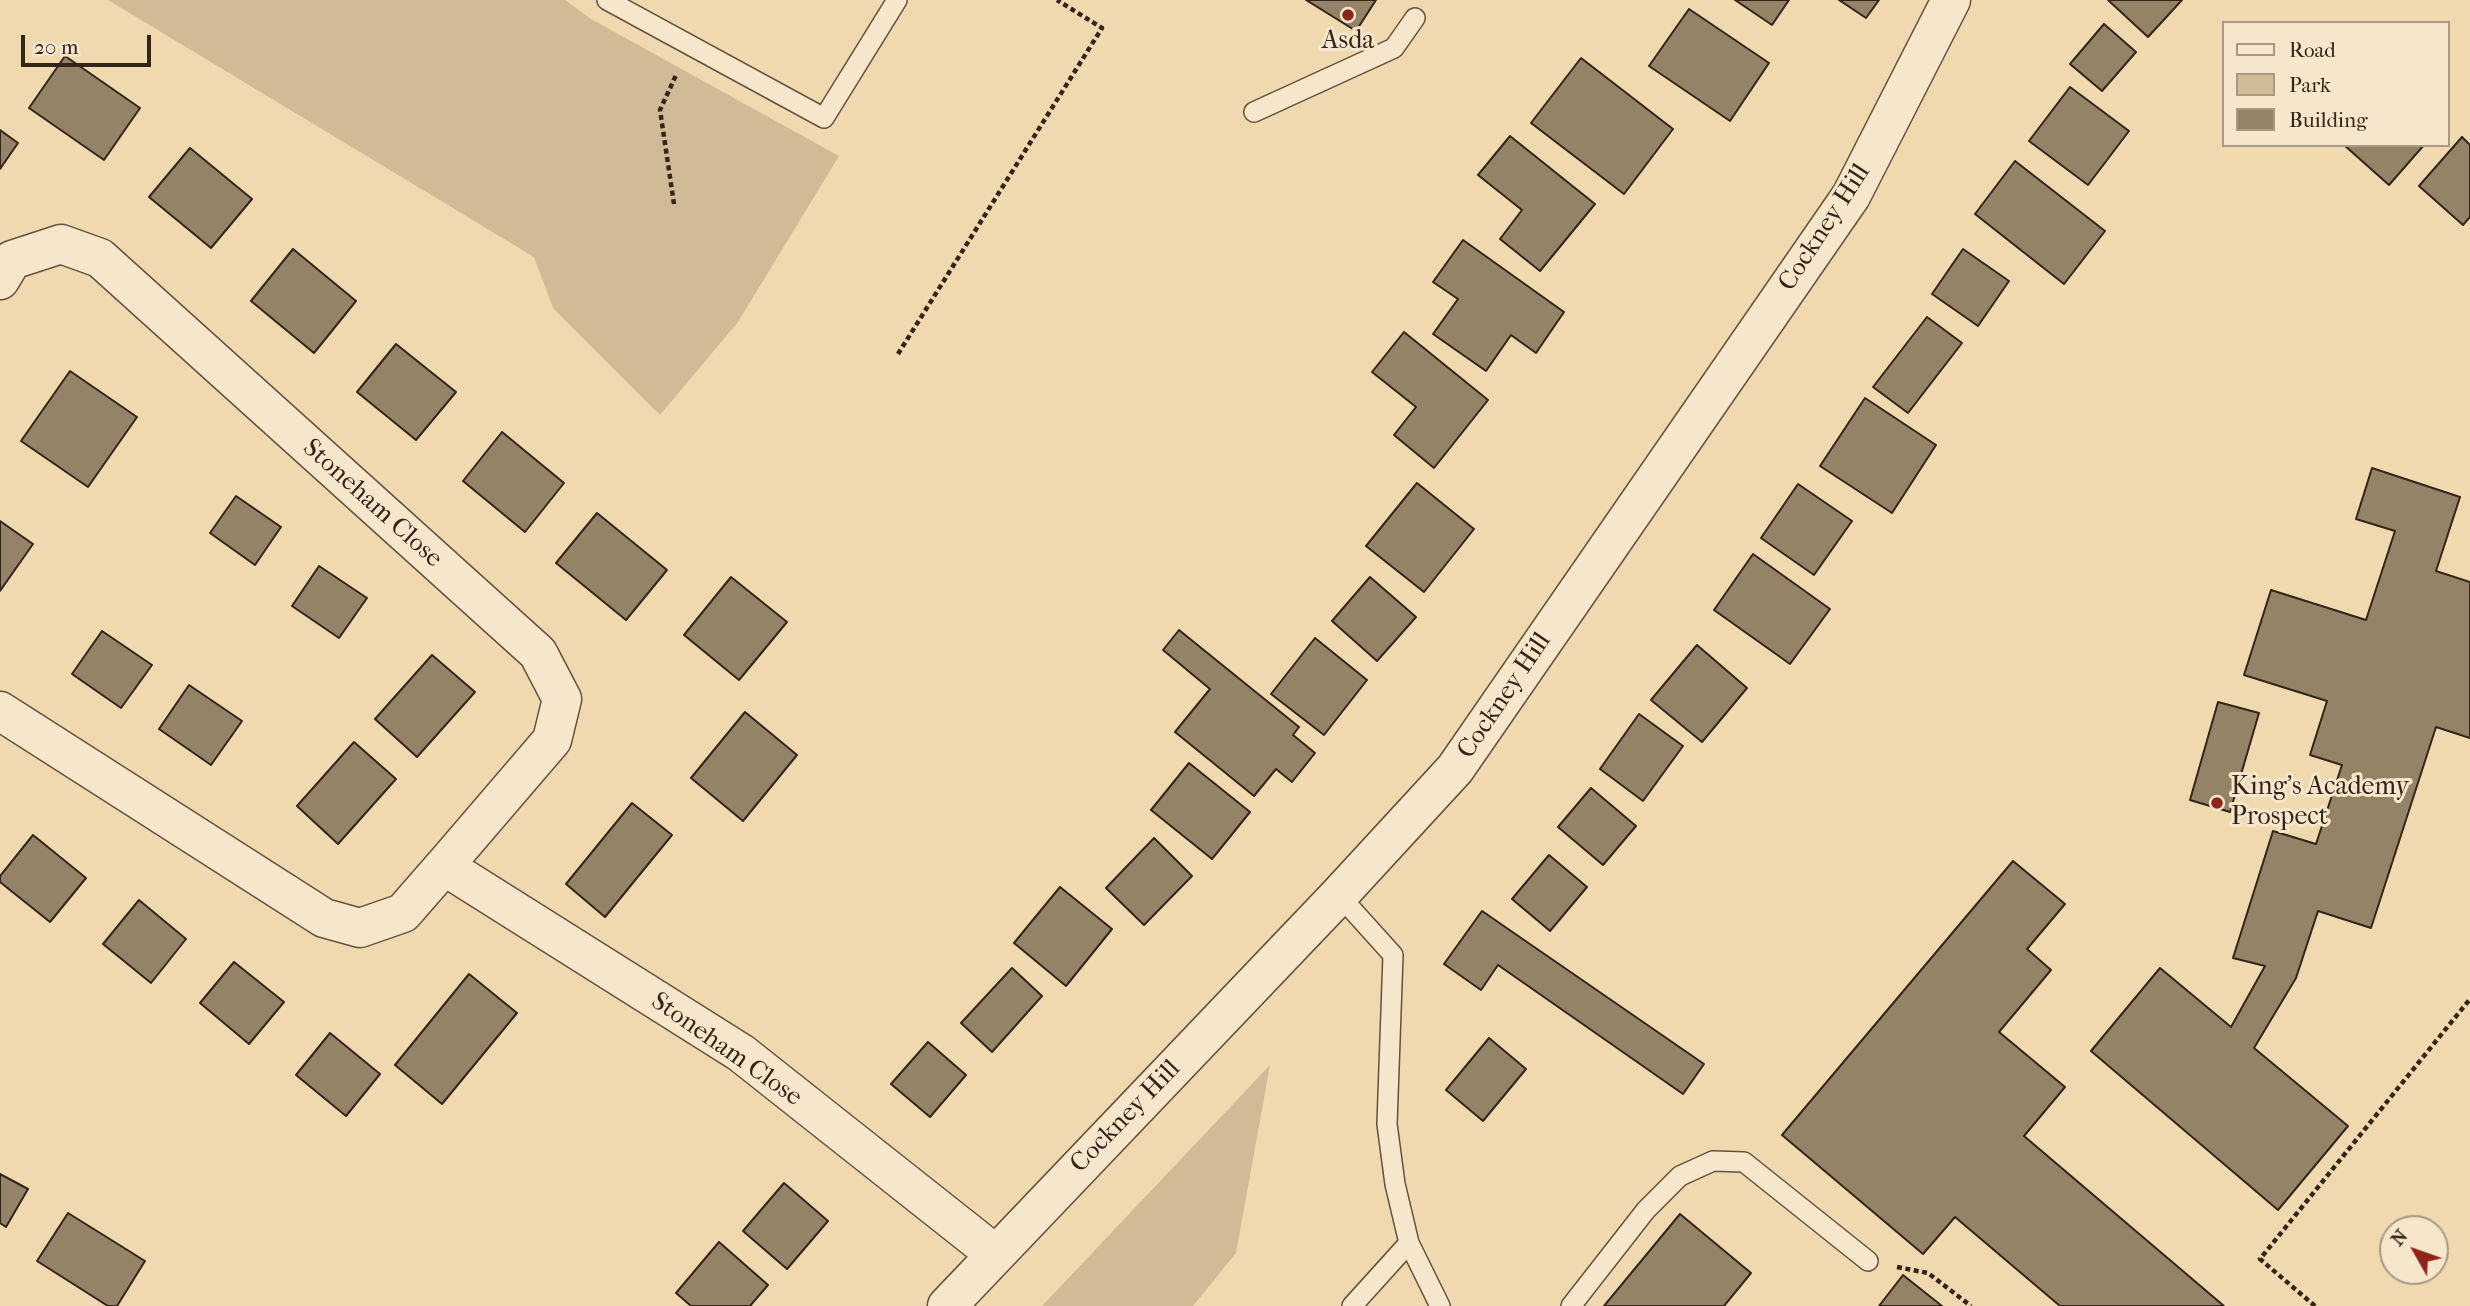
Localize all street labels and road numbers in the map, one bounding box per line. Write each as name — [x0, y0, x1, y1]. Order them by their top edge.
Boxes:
street label: Cockney Hill — [1772, 159, 1878, 297]
street label: Stoneham Close — [296, 433, 448, 575]
street label: Cockney Hill — [1452, 627, 1558, 765]
street label: Stoneham Close — [644, 986, 808, 1114]
street label: Cockney Hill — [1064, 1054, 1188, 1180]

